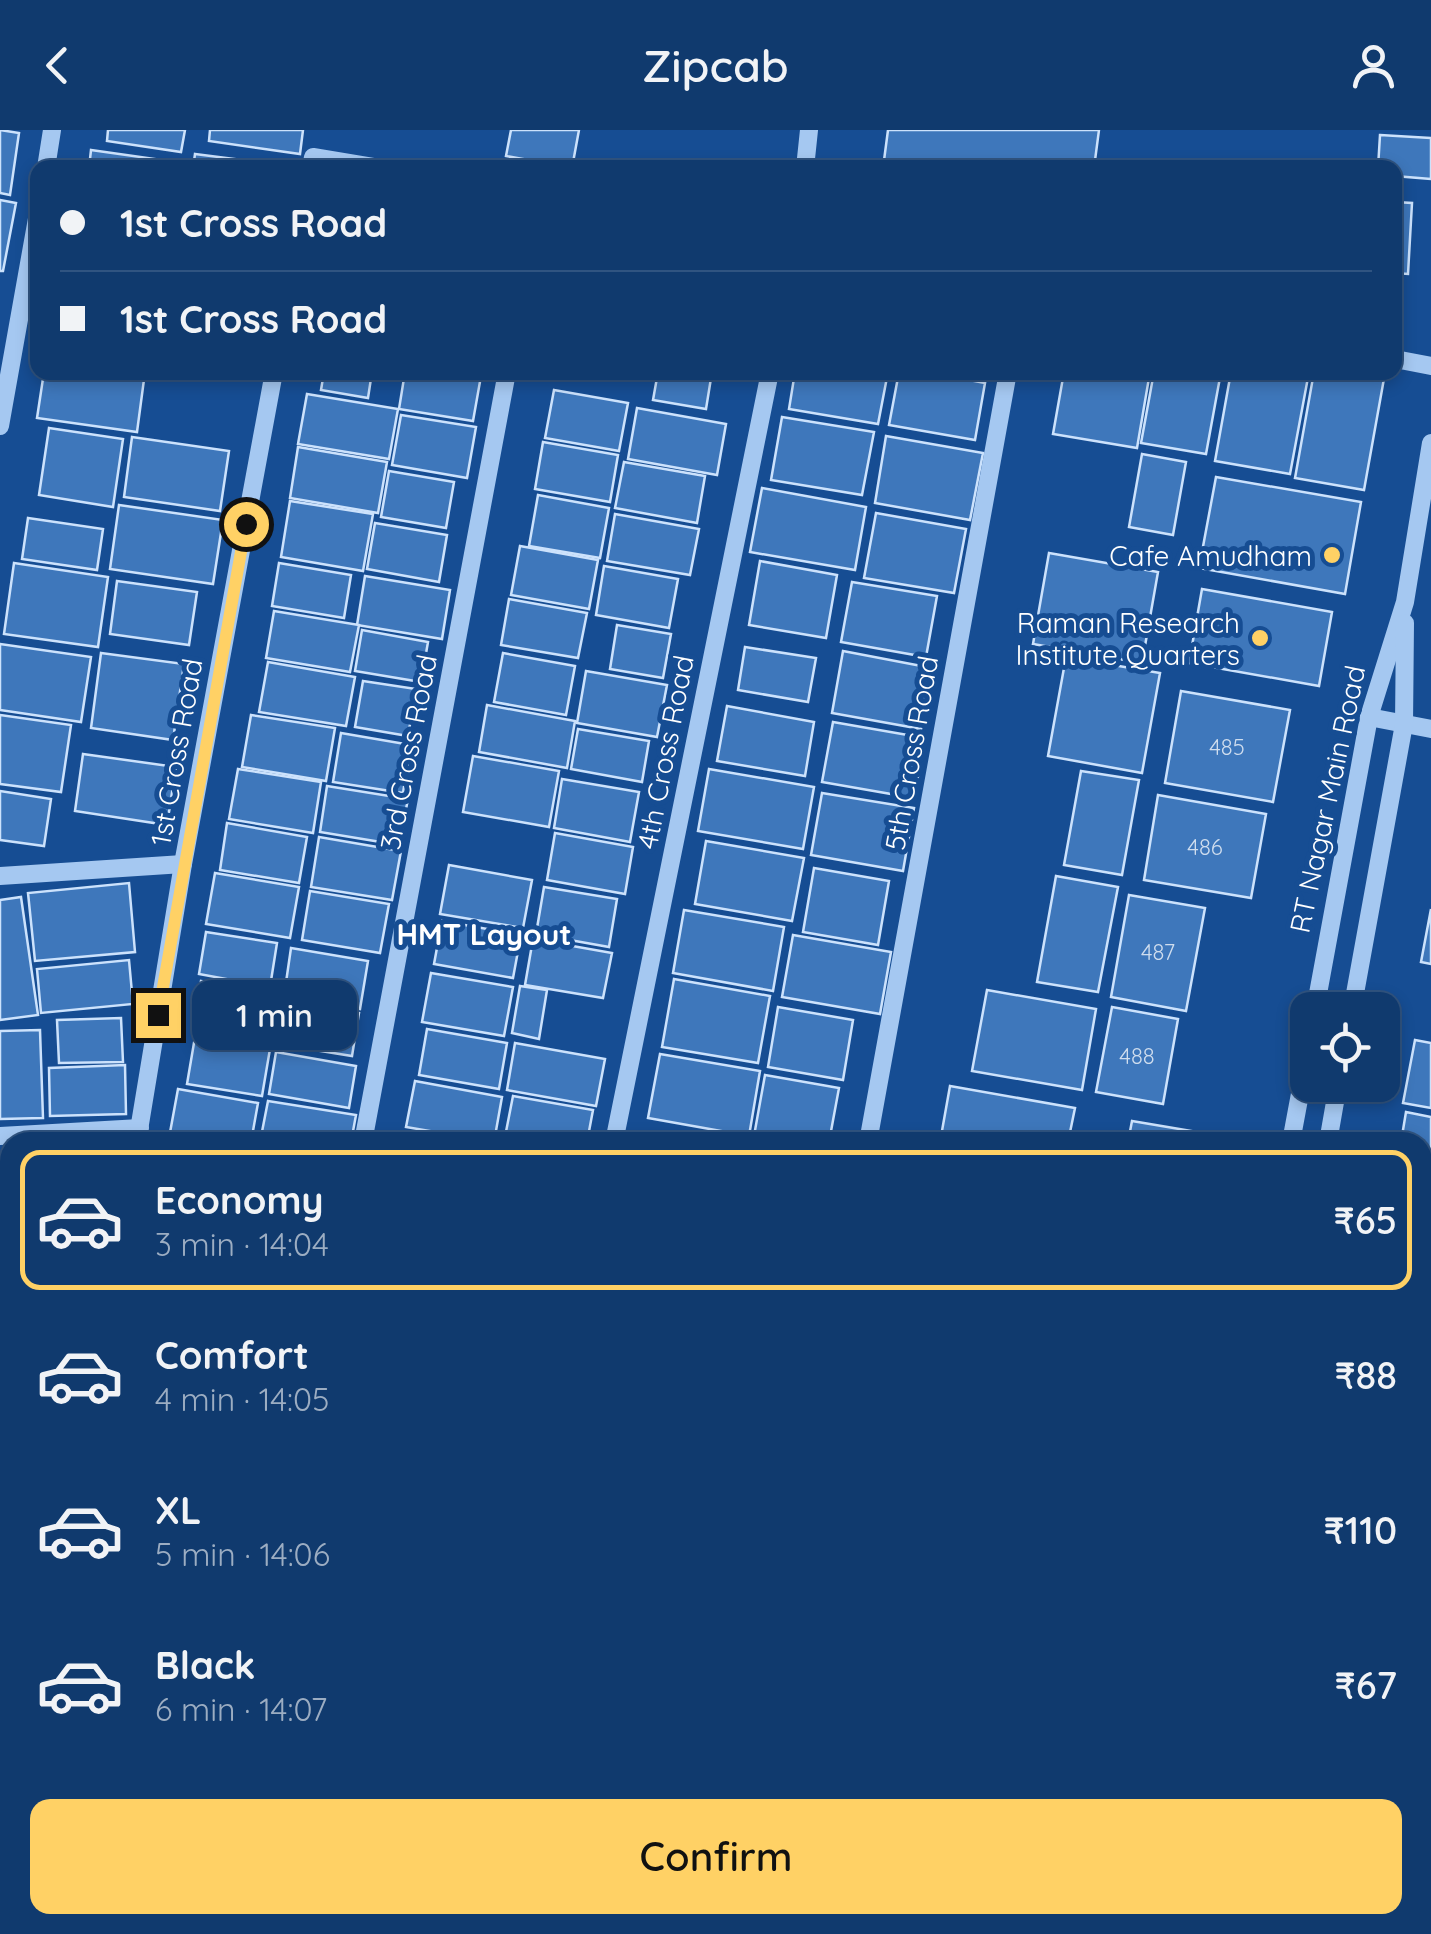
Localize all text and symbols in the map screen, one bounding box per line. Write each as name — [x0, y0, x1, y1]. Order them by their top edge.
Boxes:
text: Zipcab — [642, 37, 789, 93]
icon: back — [30, 38, 85, 93]
icon: person — [1346, 38, 1401, 93]
text: 1st Cross Road — [120, 199, 387, 247]
text: 1st Cross Road — [120, 295, 387, 343]
route start — [224, 502, 269, 547]
place label: Cafe Amudham — [1109, 538, 1312, 573]
marker: Cafe Amudham — [1321, 544, 1343, 566]
place label: Raman Research Institute Quarters — [1015, 605, 1240, 672]
marker: Raman Research Institute Quarters — [1249, 627, 1271, 649]
street label: 3rd Cross Road — [372, 651, 444, 853]
street label: 4th Cross Road — [629, 652, 701, 852]
street label: 5th Cross Road — [877, 653, 945, 853]
street label: 1st Cross Road — [142, 656, 210, 848]
street label: RT Nagar Main Road — [1282, 662, 1372, 936]
house number: 485 — [1209, 733, 1245, 761]
house number: 486 — [1187, 833, 1223, 861]
district label: HMT Layout — [396, 915, 572, 953]
house number: 487 — [1141, 938, 1175, 966]
callout: 1 min — [193, 980, 358, 1050]
map controls — [1290, 992, 1400, 1102]
button: locate — [1290, 992, 1400, 1102]
route end — [136, 993, 181, 1038]
text: 1 min — [236, 995, 313, 1035]
house number: 488 — [1119, 1042, 1155, 1070]
icon: car — [35, 1175, 125, 1265]
text: Economy — [155, 1176, 324, 1224]
text: ₹65 — [1333, 1196, 1397, 1244]
text: 3 min · 14:04 — [155, 1224, 329, 1264]
icon: car — [35, 1330, 125, 1420]
text: Comfort — [155, 1331, 309, 1379]
text: ₹88 — [1334, 1351, 1397, 1399]
text: 4 min · 14:05 — [155, 1379, 330, 1419]
icon: car — [35, 1485, 125, 1575]
text: XL — [155, 1486, 201, 1534]
text: ₹110 — [1324, 1506, 1397, 1554]
text: 5 min · 14:06 — [155, 1534, 330, 1574]
icon: car — [35, 1640, 125, 1730]
text: Black — [155, 1641, 255, 1689]
text: ₹67 — [1335, 1661, 1397, 1709]
text: 6 min · 14:07 — [155, 1689, 327, 1729]
button: Confirm — [30, 1799, 1402, 1914]

